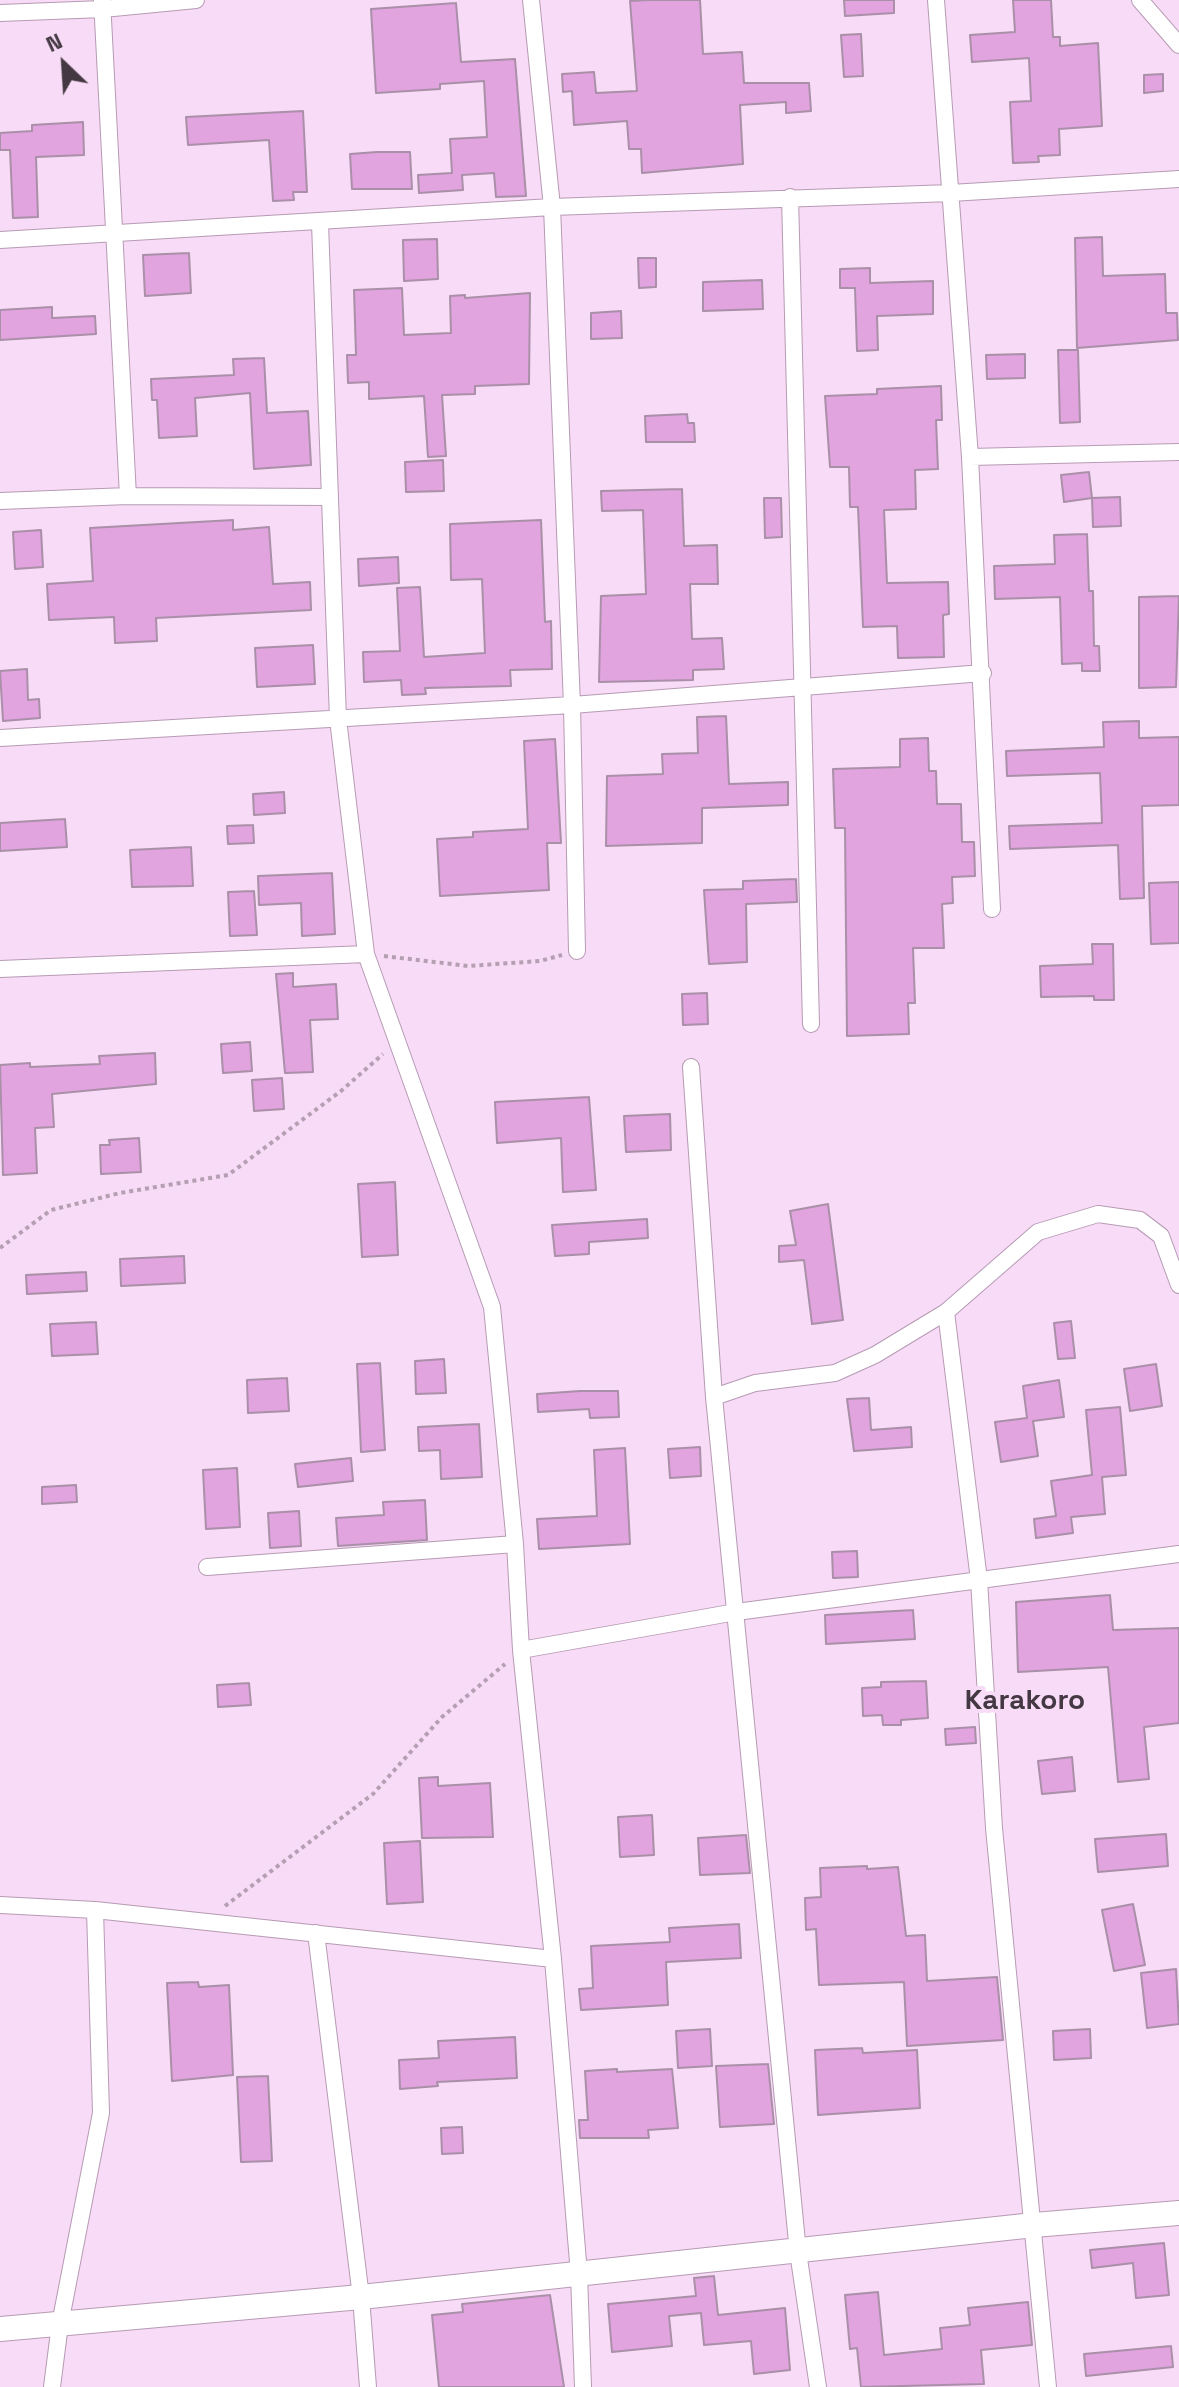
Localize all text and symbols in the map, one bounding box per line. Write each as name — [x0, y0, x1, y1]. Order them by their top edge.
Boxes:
north arrow — [24, 24, 104, 104]
text: N — [41, 26, 66, 58]
district label: Karakoro — [965, 1684, 1085, 1718]

